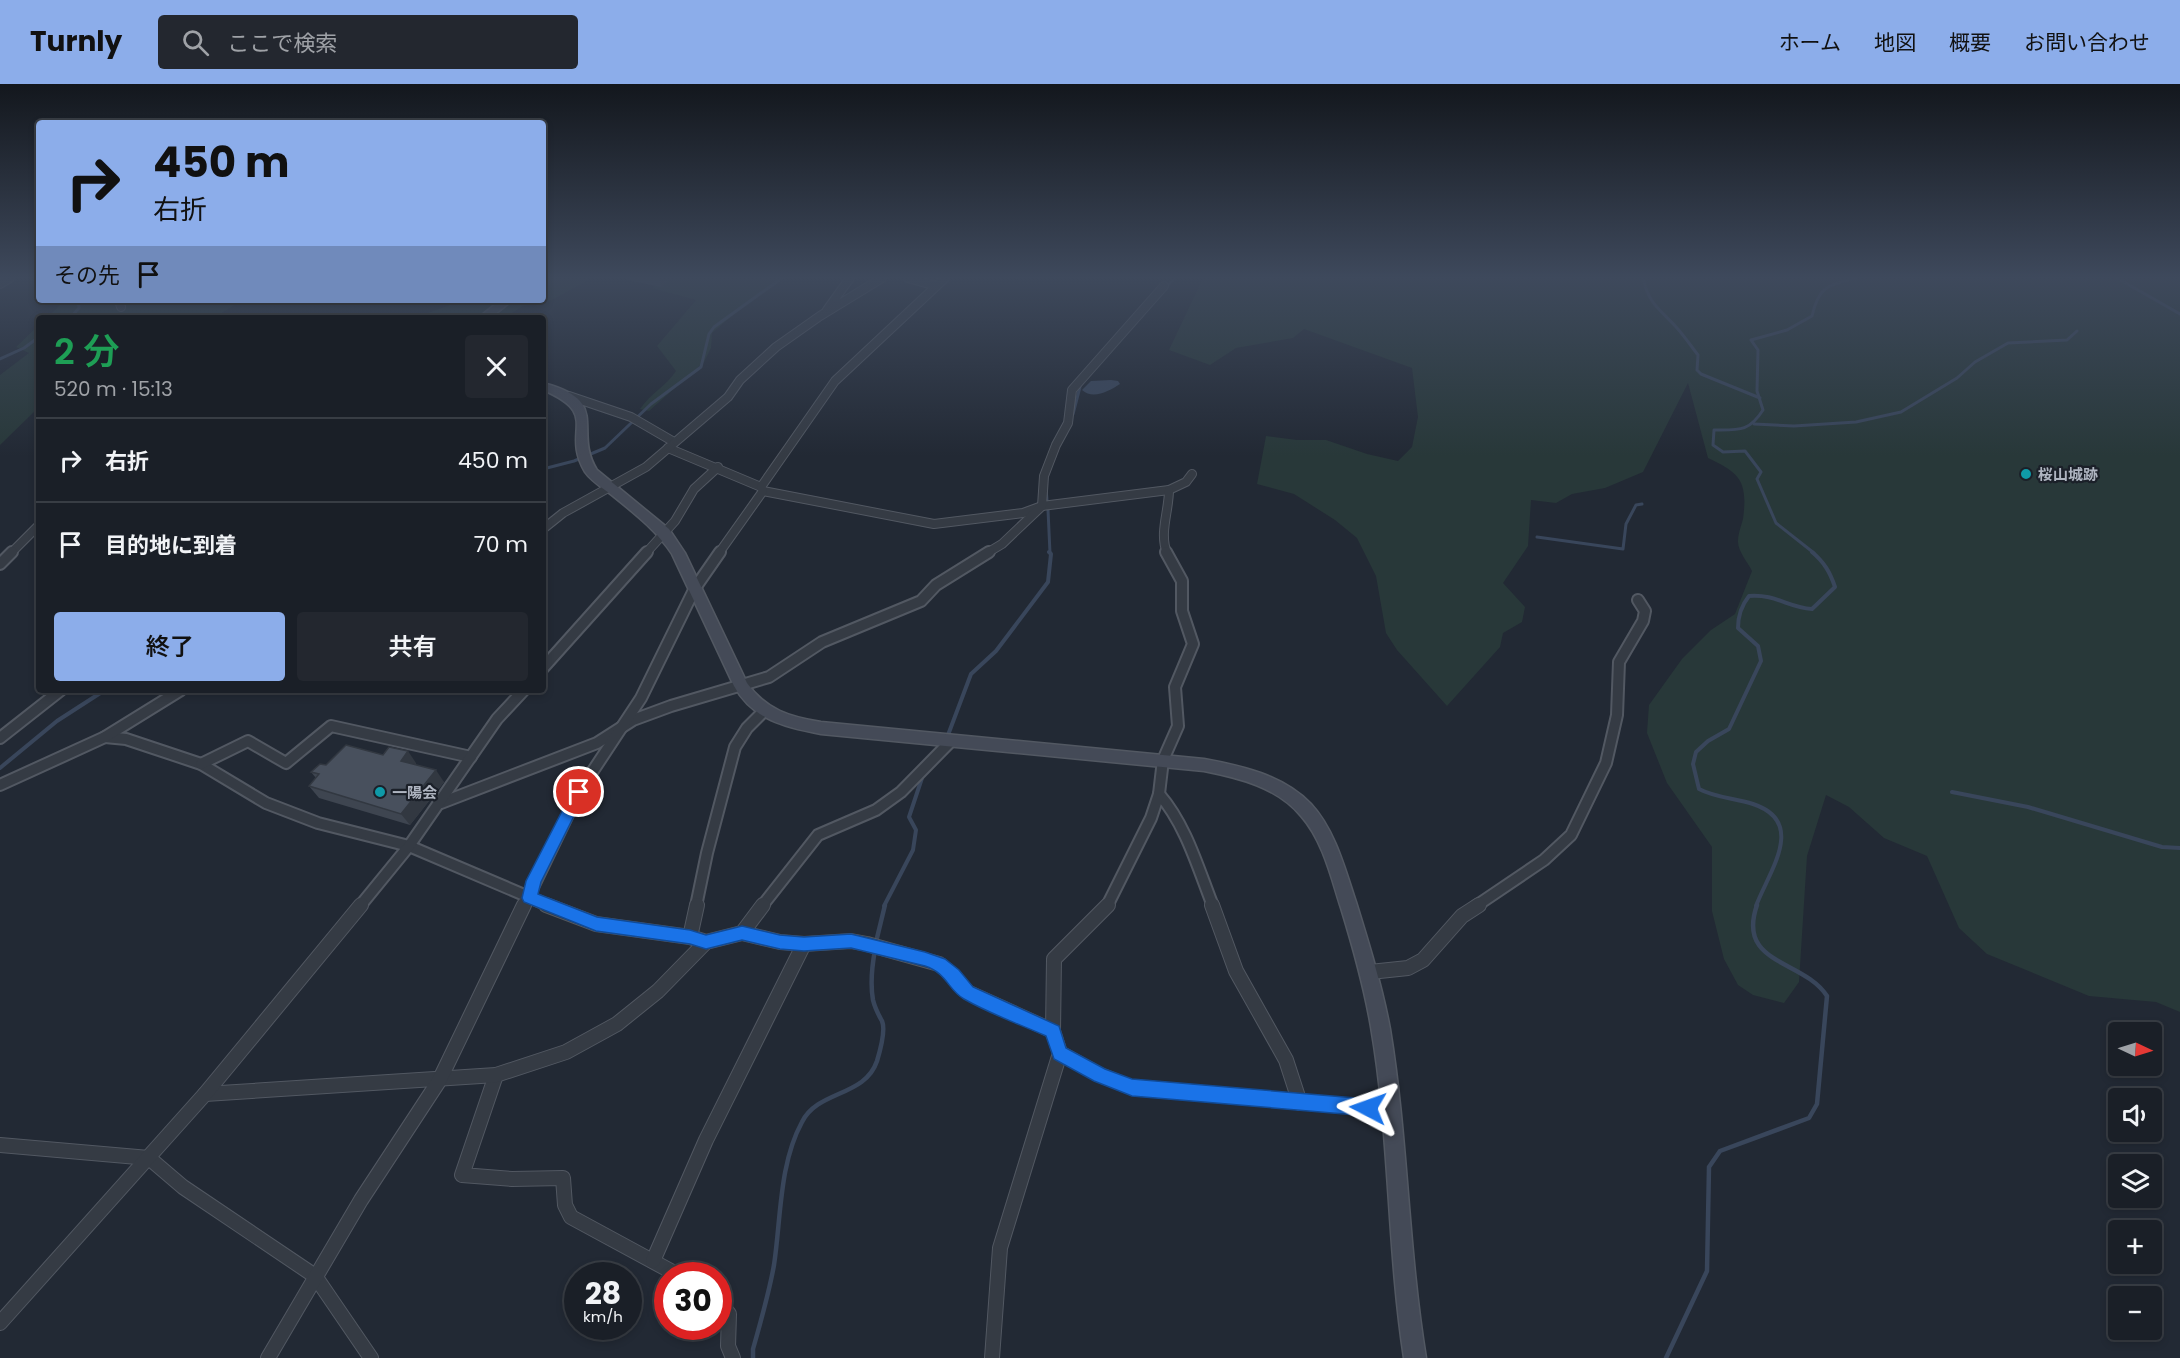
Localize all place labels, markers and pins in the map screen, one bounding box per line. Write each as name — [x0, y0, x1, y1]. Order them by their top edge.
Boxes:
place label: 桜山城跡 — [2038, 464, 2098, 485]
marker: 桜山城跡 — [2019, 467, 2033, 481]
pin — [553, 766, 604, 817]
place label: 一陽会 — [392, 782, 437, 803]
marker: 一陽会 — [373, 785, 387, 799]

